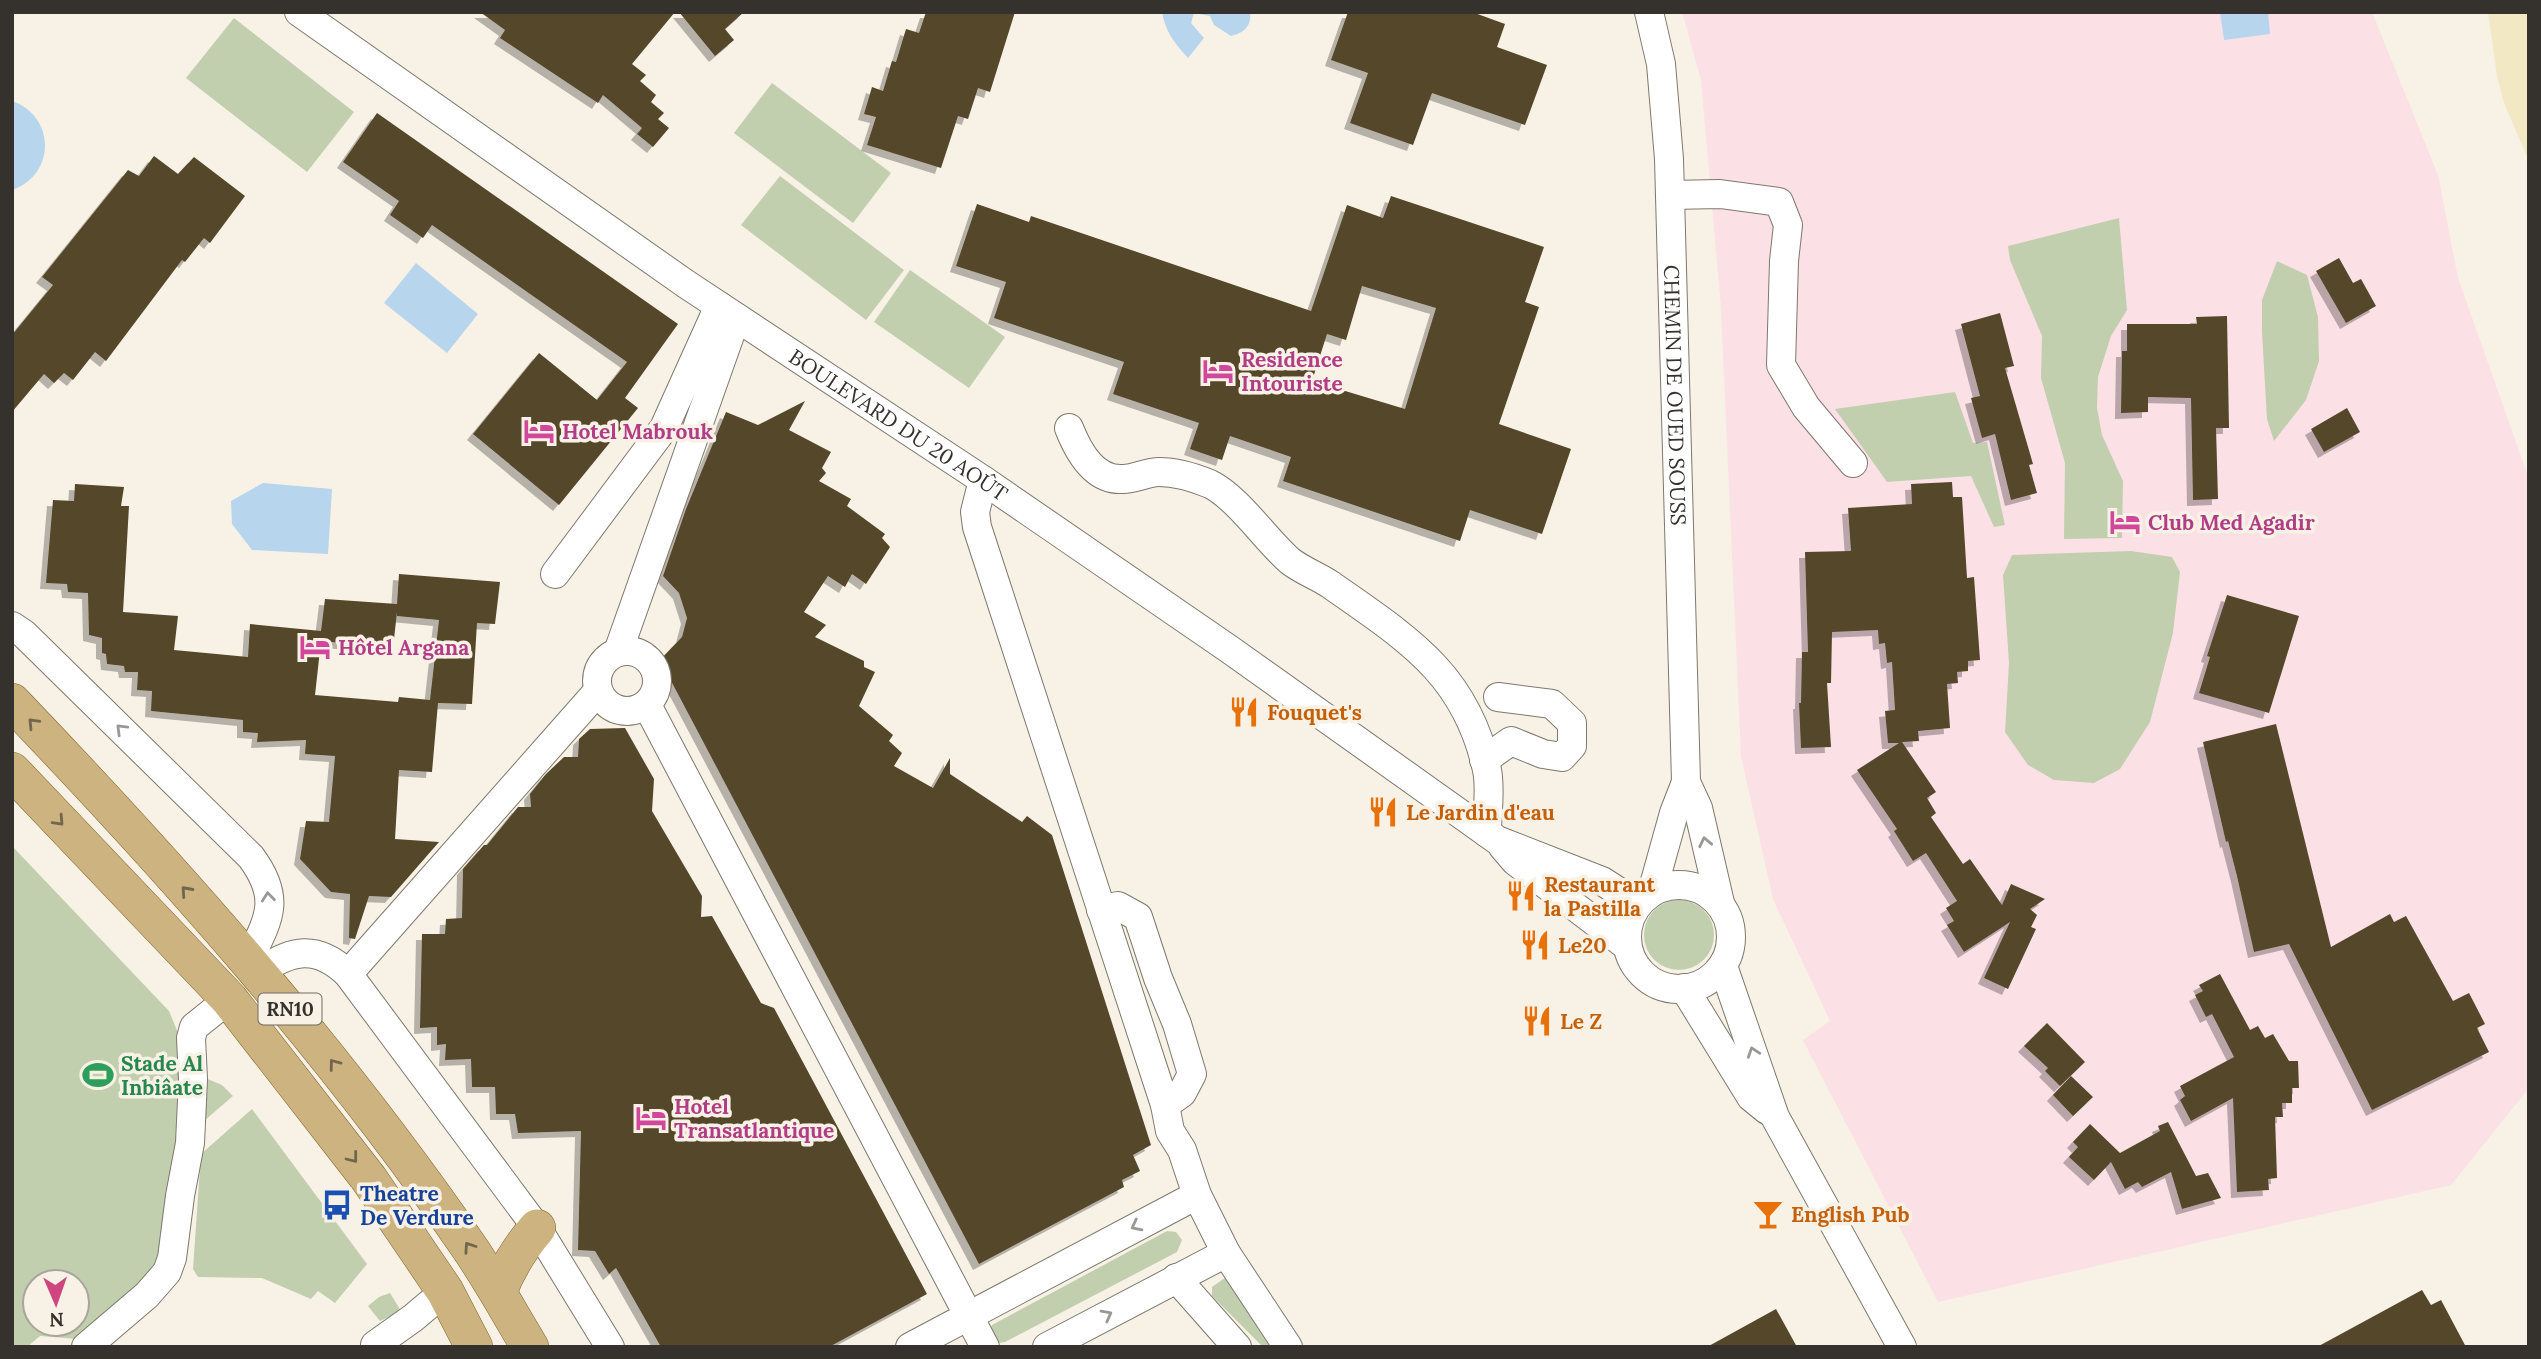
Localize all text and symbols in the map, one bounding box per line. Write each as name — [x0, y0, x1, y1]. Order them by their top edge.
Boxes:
street label: CHEMIN DE OUED SOUSS — [1658, 264, 1692, 526]
street label: BOULEVARD DU 20 AOÛT — [784, 343, 1013, 507]
place label: Residence Intouriste — [1241, 346, 1343, 397]
hotel icon: Residence Intouriste — [1201, 354, 1235, 388]
hotel icon: Hotel Mabrouk — [522, 414, 556, 448]
place label: Hotel Mabrouk — [562, 418, 713, 445]
hotel icon: Club Med Agadir — [2108, 505, 2142, 539]
place label: Club Med Agadir — [2148, 509, 2315, 536]
hotel icon: Hôtel Argana — [298, 630, 332, 664]
place label: Hôtel Argana — [338, 634, 469, 661]
restaurant icon: Fouquet's — [1227, 695, 1261, 729]
place label: Fouquet's — [1267, 699, 1362, 726]
one-way arrow — [28, 718, 41, 731]
one-way arrow — [117, 725, 129, 737]
restaurant icon: Le Jardin d'eau — [1366, 795, 1400, 829]
place label: Le Jardin d'eau — [1406, 799, 1555, 826]
one-way arrow — [51, 813, 64, 826]
one-way arrow — [1698, 836, 1713, 848]
place label: Restaurant la Pastilla — [1544, 871, 1656, 922]
restaurant icon: Restaurant la Pastilla — [1504, 879, 1538, 913]
one-way arrow — [182, 886, 194, 899]
one-way arrow — [261, 891, 276, 903]
restaurant icon: Le20 — [1518, 928, 1552, 962]
place label: Le20 — [1558, 932, 1607, 959]
road number: RN10 — [258, 993, 322, 1024]
restaurant icon: Le Z — [1520, 1004, 1554, 1038]
place label: Le Z — [1560, 1008, 1602, 1035]
one-way arrow — [1747, 1047, 1761, 1059]
place label: Stade Al Inbiâate — [121, 1050, 203, 1101]
sports icon: Stade Al Inbiâate — [81, 1058, 115, 1092]
one-way arrow — [329, 1059, 342, 1072]
place label: Hotel Transatlantique — [674, 1093, 834, 1144]
hotel icon: Hotel Transatlantique — [634, 1101, 668, 1135]
one-way arrow — [344, 1151, 357, 1163]
place label: Theatre De Verdure — [360, 1180, 474, 1231]
bus stop icon: Theatre De Verdure — [320, 1188, 354, 1222]
bar icon: English Pub — [1751, 1197, 1785, 1231]
place label: English Pub — [1791, 1201, 1910, 1228]
one-way arrow — [1131, 1217, 1143, 1231]
one-way arrow — [465, 1242, 477, 1255]
north arrow — [21, 1268, 91, 1338]
text: N — [49, 1308, 64, 1332]
one-way arrow — [1100, 1309, 1112, 1323]

